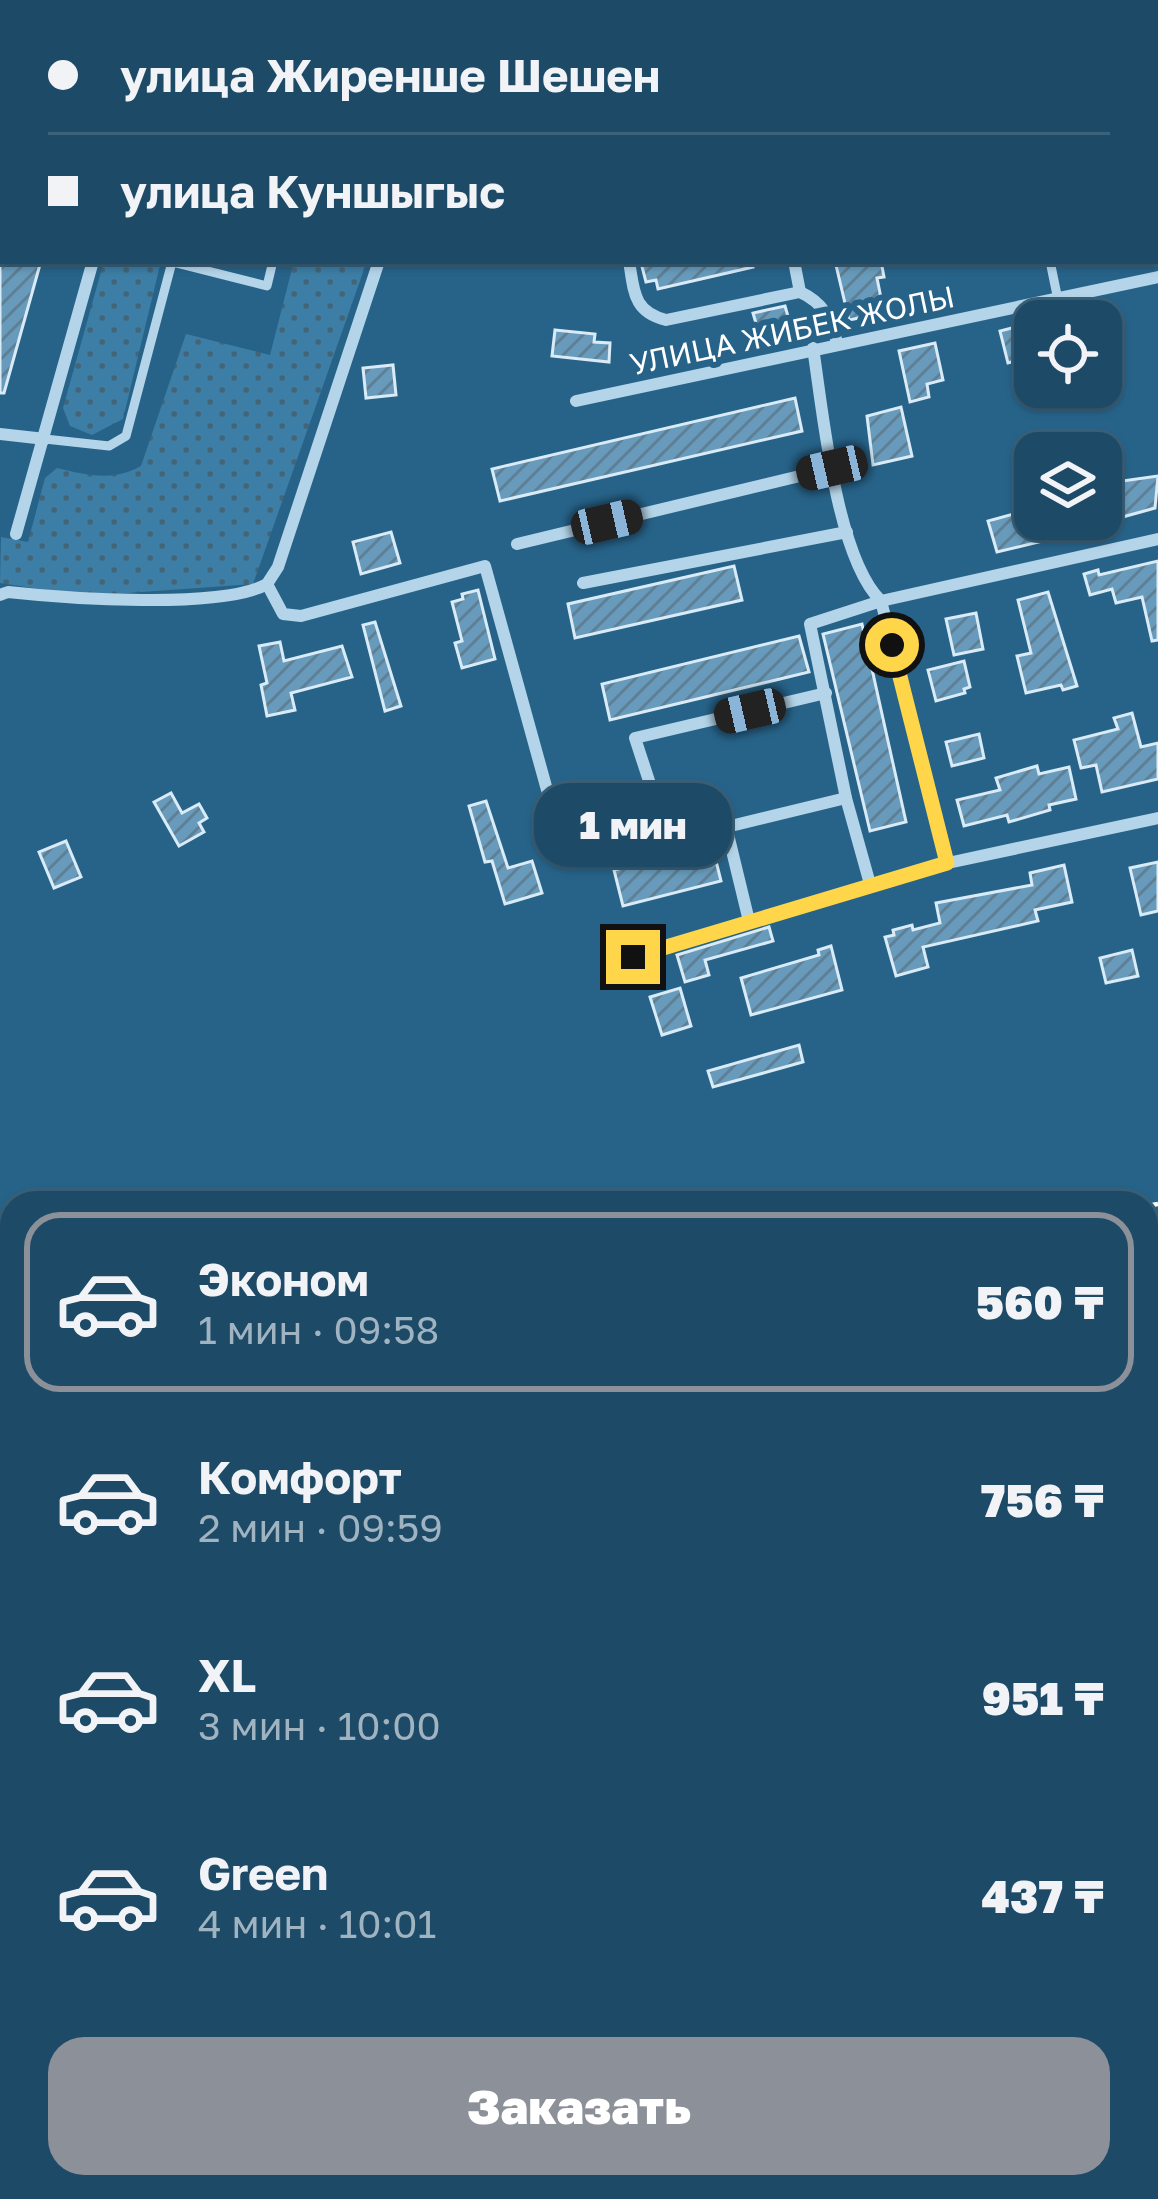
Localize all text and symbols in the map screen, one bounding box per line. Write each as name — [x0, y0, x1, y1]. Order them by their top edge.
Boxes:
text: улица Жиренше Шешен — [120, 48, 660, 102]
text: улица Куншыгыс — [120, 164, 505, 218]
street label: УЛИЦА ЖИБЕК ЖОЛЫ — [626, 278, 958, 382]
map controls — [1014, 300, 1122, 540]
button: locate — [1014, 300, 1122, 408]
button: layers — [1014, 432, 1122, 540]
car — [793, 442, 871, 494]
car — [568, 496, 646, 548]
route start — [865, 618, 919, 672]
car — [711, 685, 789, 737]
callout: 1 мин — [534, 783, 732, 867]
text: 1 мин — [579, 801, 687, 848]
route end — [606, 930, 660, 984]
icon: car — [54, 1248, 162, 1356]
text: Эконом — [198, 1252, 369, 1306]
text: 560 ₸ — [976, 1275, 1104, 1329]
text: 1 мин · 09:58 — [198, 1306, 439, 1353]
icon: car — [54, 1446, 162, 1554]
text: Комфорт — [198, 1450, 402, 1504]
text: 756 ₸ — [981, 1473, 1104, 1527]
text: 2 мин · 09:59 — [198, 1504, 443, 1551]
icon: car — [54, 1644, 162, 1752]
text: XL — [198, 1648, 256, 1702]
text: 951 ₸ — [982, 1671, 1104, 1725]
text: 3 мин · 10:00 — [198, 1702, 441, 1749]
icon: car — [54, 1842, 162, 1950]
text: Green — [198, 1846, 328, 1900]
text: 437 ₸ — [982, 1869, 1104, 1923]
text: 4 мин · 10:01 — [198, 1900, 436, 1947]
button: Заказать — [48, 2037, 1110, 2175]

